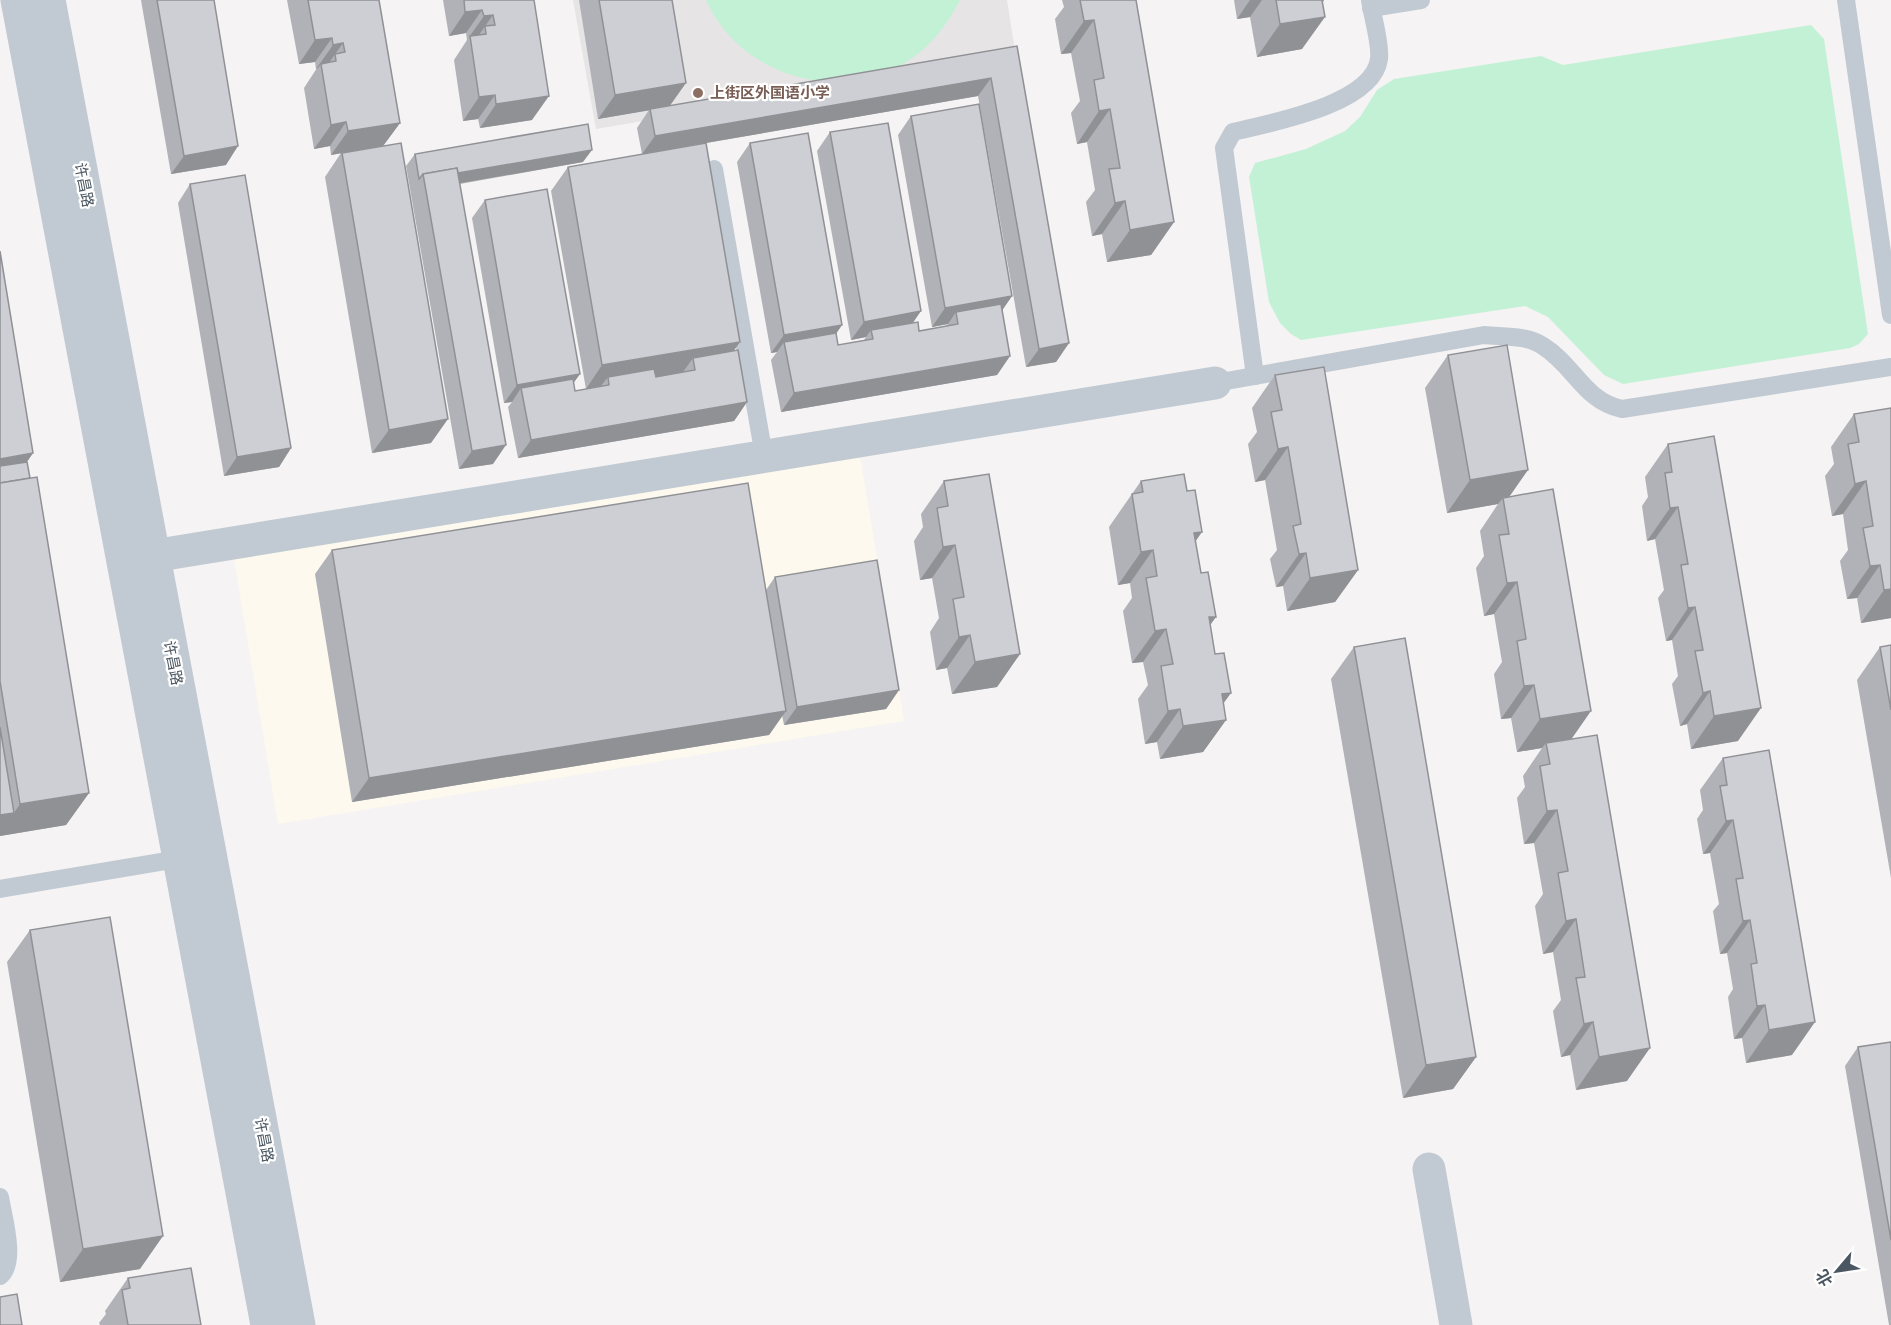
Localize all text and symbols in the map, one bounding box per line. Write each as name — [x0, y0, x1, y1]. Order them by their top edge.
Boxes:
place label: 上街区外国语小学 — [710, 81, 830, 104]
marker: 上街区外国语小学 — [691, 86, 705, 100]
street label: 许昌路 — [69, 161, 100, 209]
street label: 许昌路 — [158, 639, 189, 687]
street label: 许昌路 — [249, 1116, 280, 1164]
north arrow — [1807, 1241, 1867, 1301]
text: 北 — [1810, 1265, 1838, 1291]

